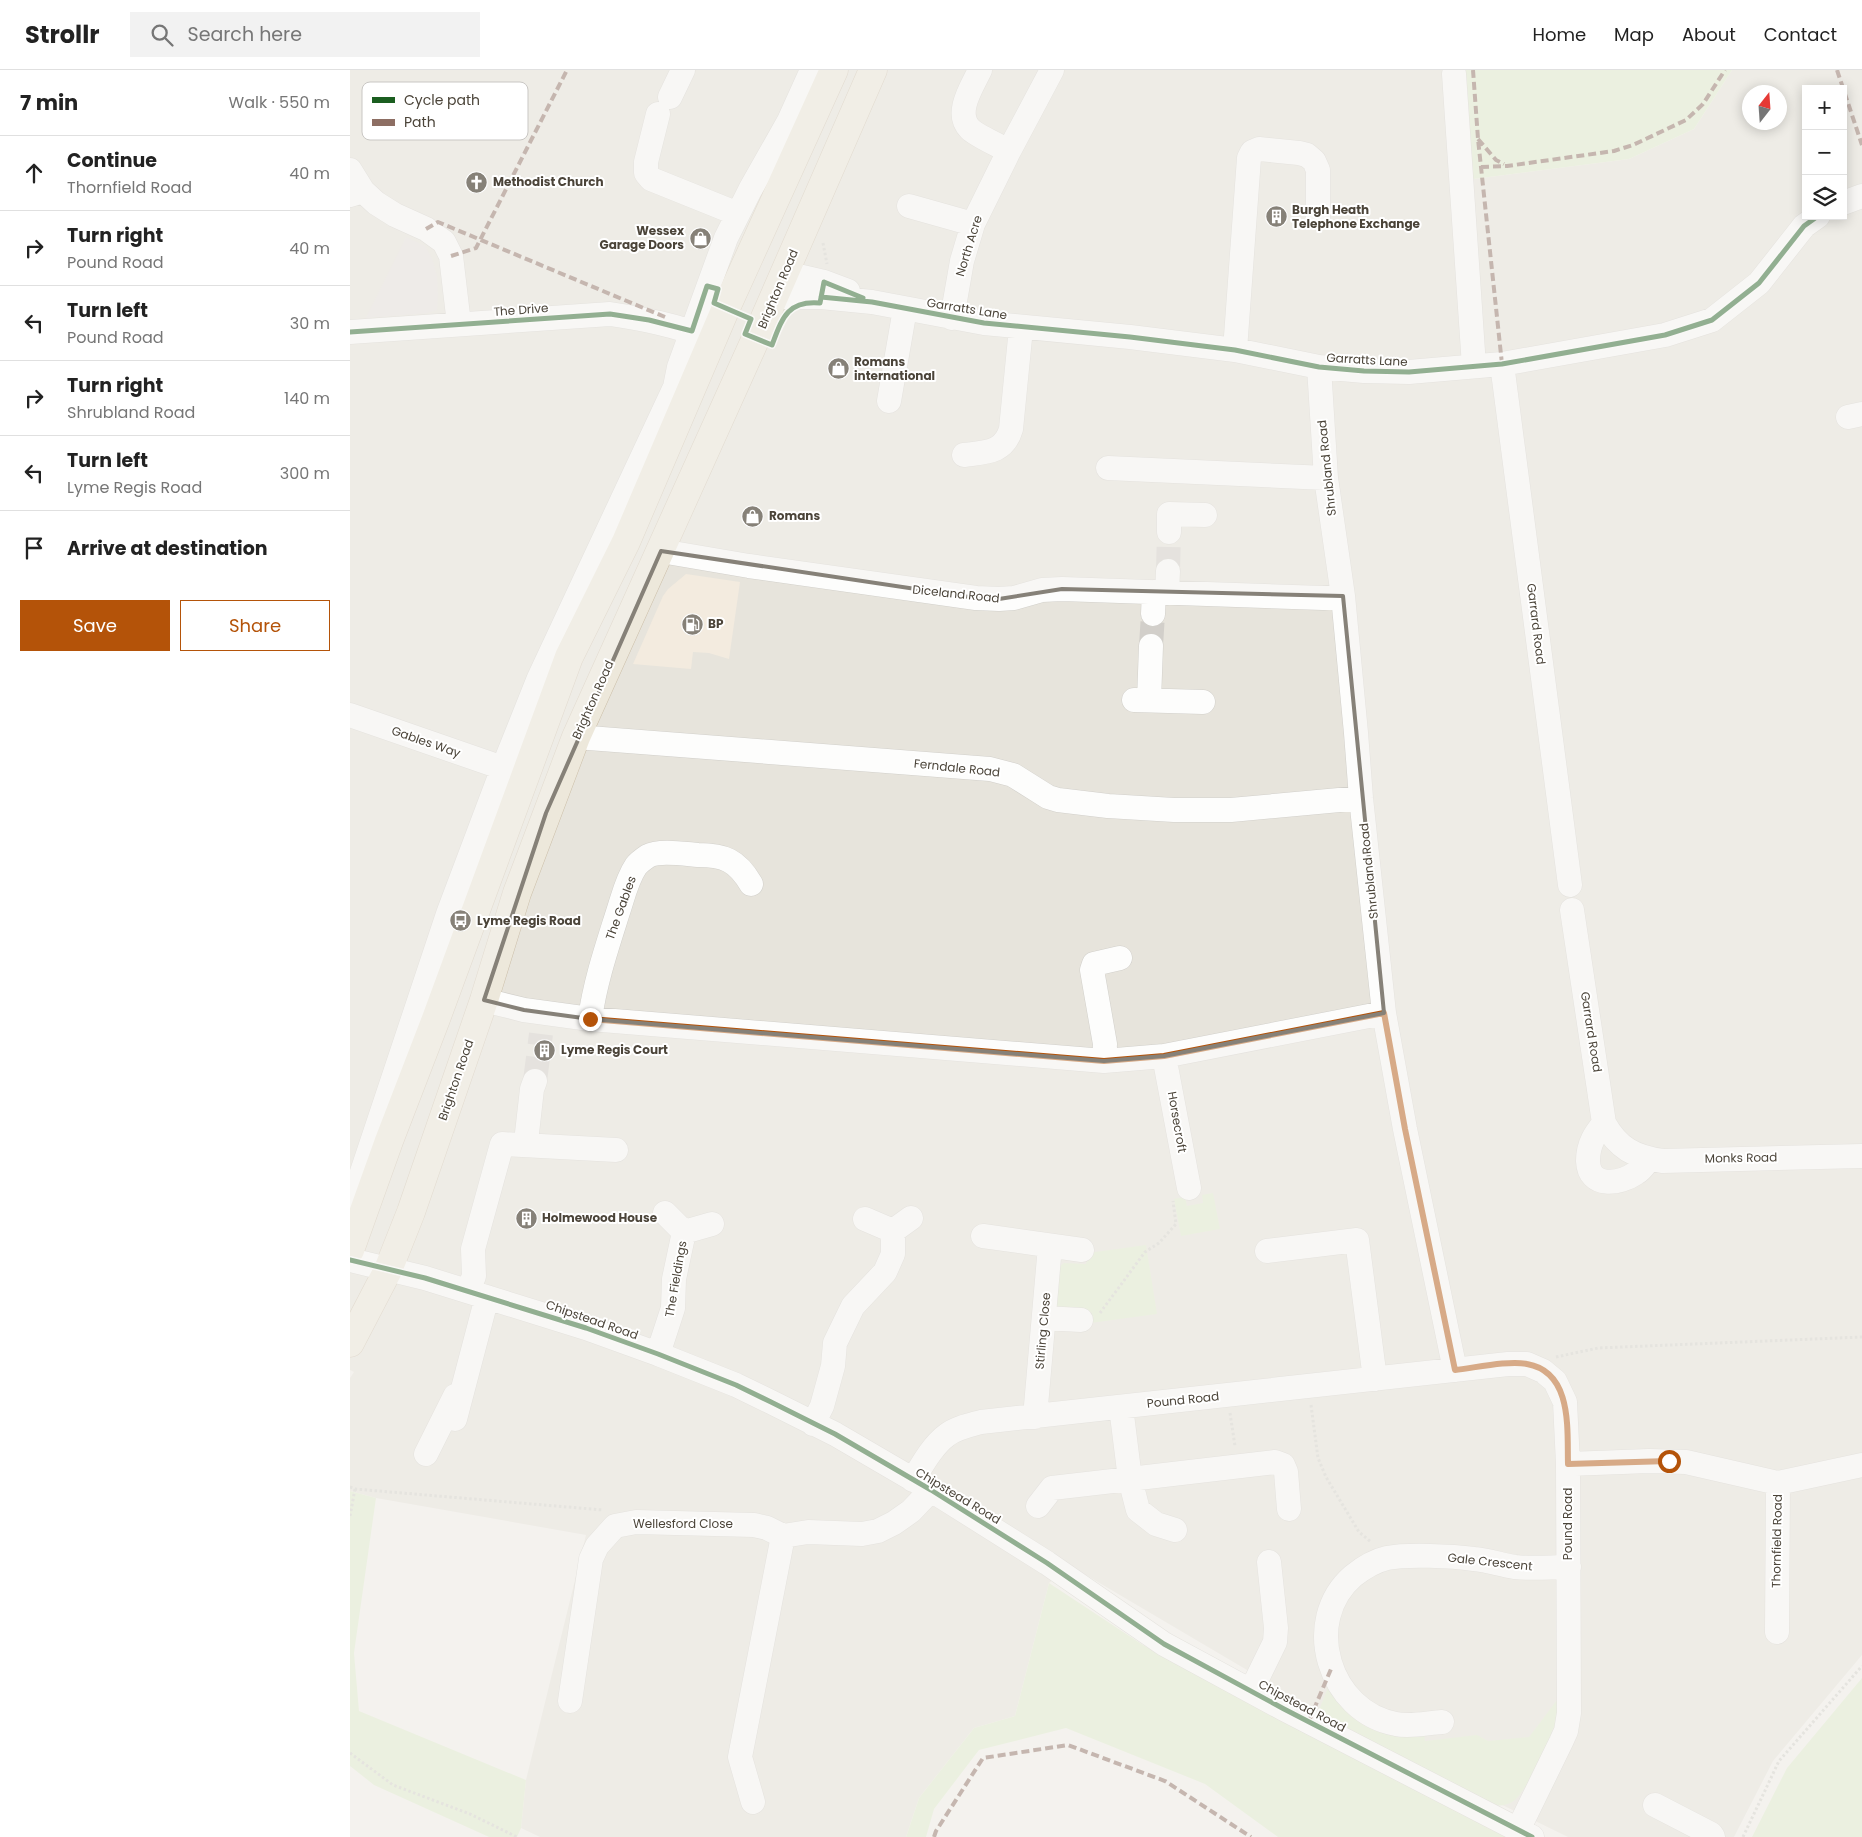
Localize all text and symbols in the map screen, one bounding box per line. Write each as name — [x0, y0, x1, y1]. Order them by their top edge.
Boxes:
search box — [130, 12, 480, 57]
text: Strollr — [25, 18, 100, 51]
icon: search — [148, 21, 176, 49]
text: Search here — [188, 21, 302, 48]
text: Home — [1532, 22, 1586, 47]
text: Map — [1614, 22, 1654, 47]
text: About — [1682, 22, 1736, 47]
text: Contact — [1764, 22, 1837, 47]
legend — [362, 82, 528, 140]
north arrow — [1742, 85, 1787, 130]
map controls — [1802, 85, 1847, 220]
button: + — [1802, 85, 1847, 130]
text: 7 min — [20, 88, 78, 117]
text: Cycle path — [404, 90, 480, 110]
text: Walk · 550 m — [229, 91, 330, 114]
text: Path — [404, 112, 436, 132]
button: − — [1802, 130, 1847, 175]
text: Continue — [67, 147, 157, 174]
icon: ahead — [20, 159, 48, 187]
text: 40 m — [289, 162, 330, 185]
church icon: Methodist Church — [465, 170, 489, 194]
place label: Methodist Church — [493, 173, 604, 190]
button: layers — [1802, 175, 1847, 220]
text: Thornfield Road — [67, 176, 192, 199]
place label: Burgh Heath Telephone Exchange — [1292, 201, 1421, 232]
building icon: Burgh Heath Telephone Exchange — [1264, 205, 1288, 229]
street label: North Acre — [951, 213, 986, 279]
text: Turn right — [67, 222, 163, 249]
place label: Wessex Garage Doors — [599, 222, 685, 253]
shop icon: Wessex Garage Doors — [688, 226, 712, 250]
icon: right — [20, 234, 48, 262]
text: 40 m — [289, 237, 330, 260]
street label: Brighton Road — [753, 246, 802, 331]
text: Pound Road — [67, 251, 164, 274]
street label: Garratts Lane — [926, 294, 1008, 323]
text: Turn left — [67, 297, 148, 324]
street label: The Drive — [493, 299, 549, 320]
icon: left — [20, 309, 48, 337]
text: 30 m — [290, 312, 330, 335]
text: Pound Road — [67, 326, 164, 349]
street label: Garratts Lane — [1326, 349, 1408, 370]
place label: Romans international — [854, 353, 935, 384]
shop icon: Romans international — [826, 357, 850, 381]
text: Turn right — [67, 372, 163, 399]
icon: right — [20, 384, 48, 412]
text: 140 m — [284, 387, 330, 410]
text: Shrubland Road — [67, 401, 195, 424]
street label: Shrubland Road — [1313, 419, 1340, 517]
text: Turn left — [67, 447, 148, 474]
icon: left — [20, 459, 48, 487]
text: 300 m — [280, 462, 330, 485]
text: Lyme Regis Road — [67, 476, 202, 499]
shop icon: Romans — [741, 504, 765, 528]
place label: Romans — [769, 507, 820, 524]
icon: arrive — [20, 534, 48, 562]
text: Arrive at destination — [67, 535, 268, 562]
street label: Diceland Road — [912, 580, 1000, 607]
street label: Garrard Road — [1523, 582, 1550, 665]
button: Save — [20, 600, 170, 651]
button: Share — [180, 600, 330, 651]
fuel station icon: BP — [680, 612, 704, 636]
place label: BP — [708, 615, 724, 632]
street label: Brighton Road — [568, 658, 618, 742]
street label: Gables Way — [389, 722, 463, 761]
street label: Ferndale Road — [913, 755, 1001, 780]
street label: Shrubland Road — [1355, 822, 1382, 920]
street label: The Gables — [601, 873, 640, 942]
bus stop icon: Lyme Regis Road — [449, 909, 473, 933]
place label: Lyme Regis Road — [477, 912, 581, 929]
street label: Garrard Road — [1577, 990, 1606, 1074]
route end — [579, 1008, 602, 1031]
street label: Brighton Road — [434, 1037, 477, 1123]
building icon: Lyme Regis Court — [533, 1038, 557, 1062]
place label: Lyme Regis Court — [561, 1041, 668, 1058]
street label: Horsecroft — [1164, 1090, 1191, 1154]
street label: Monks Road — [1705, 1148, 1777, 1167]
building icon: Holmewood House — [514, 1206, 538, 1230]
place label: Holmewood House — [542, 1209, 658, 1226]
street label: The Fieldings — [660, 1239, 691, 1318]
street label: Stirling Close — [1031, 1292, 1054, 1370]
street label: Chipstead Road — [544, 1296, 641, 1343]
street label: Pound Road — [1146, 1387, 1220, 1412]
route start — [1658, 1450, 1681, 1473]
street label: Chipstead Road — [912, 1463, 1004, 1528]
street label: Pound Road — [1559, 1488, 1576, 1560]
street label: Thornfield Road — [1767, 1494, 1786, 1588]
street label: Wellesford Close — [633, 1515, 733, 1532]
street label: Gale Crescent — [1447, 1549, 1533, 1574]
street label: Chipstead Road — [1256, 1675, 1349, 1736]

